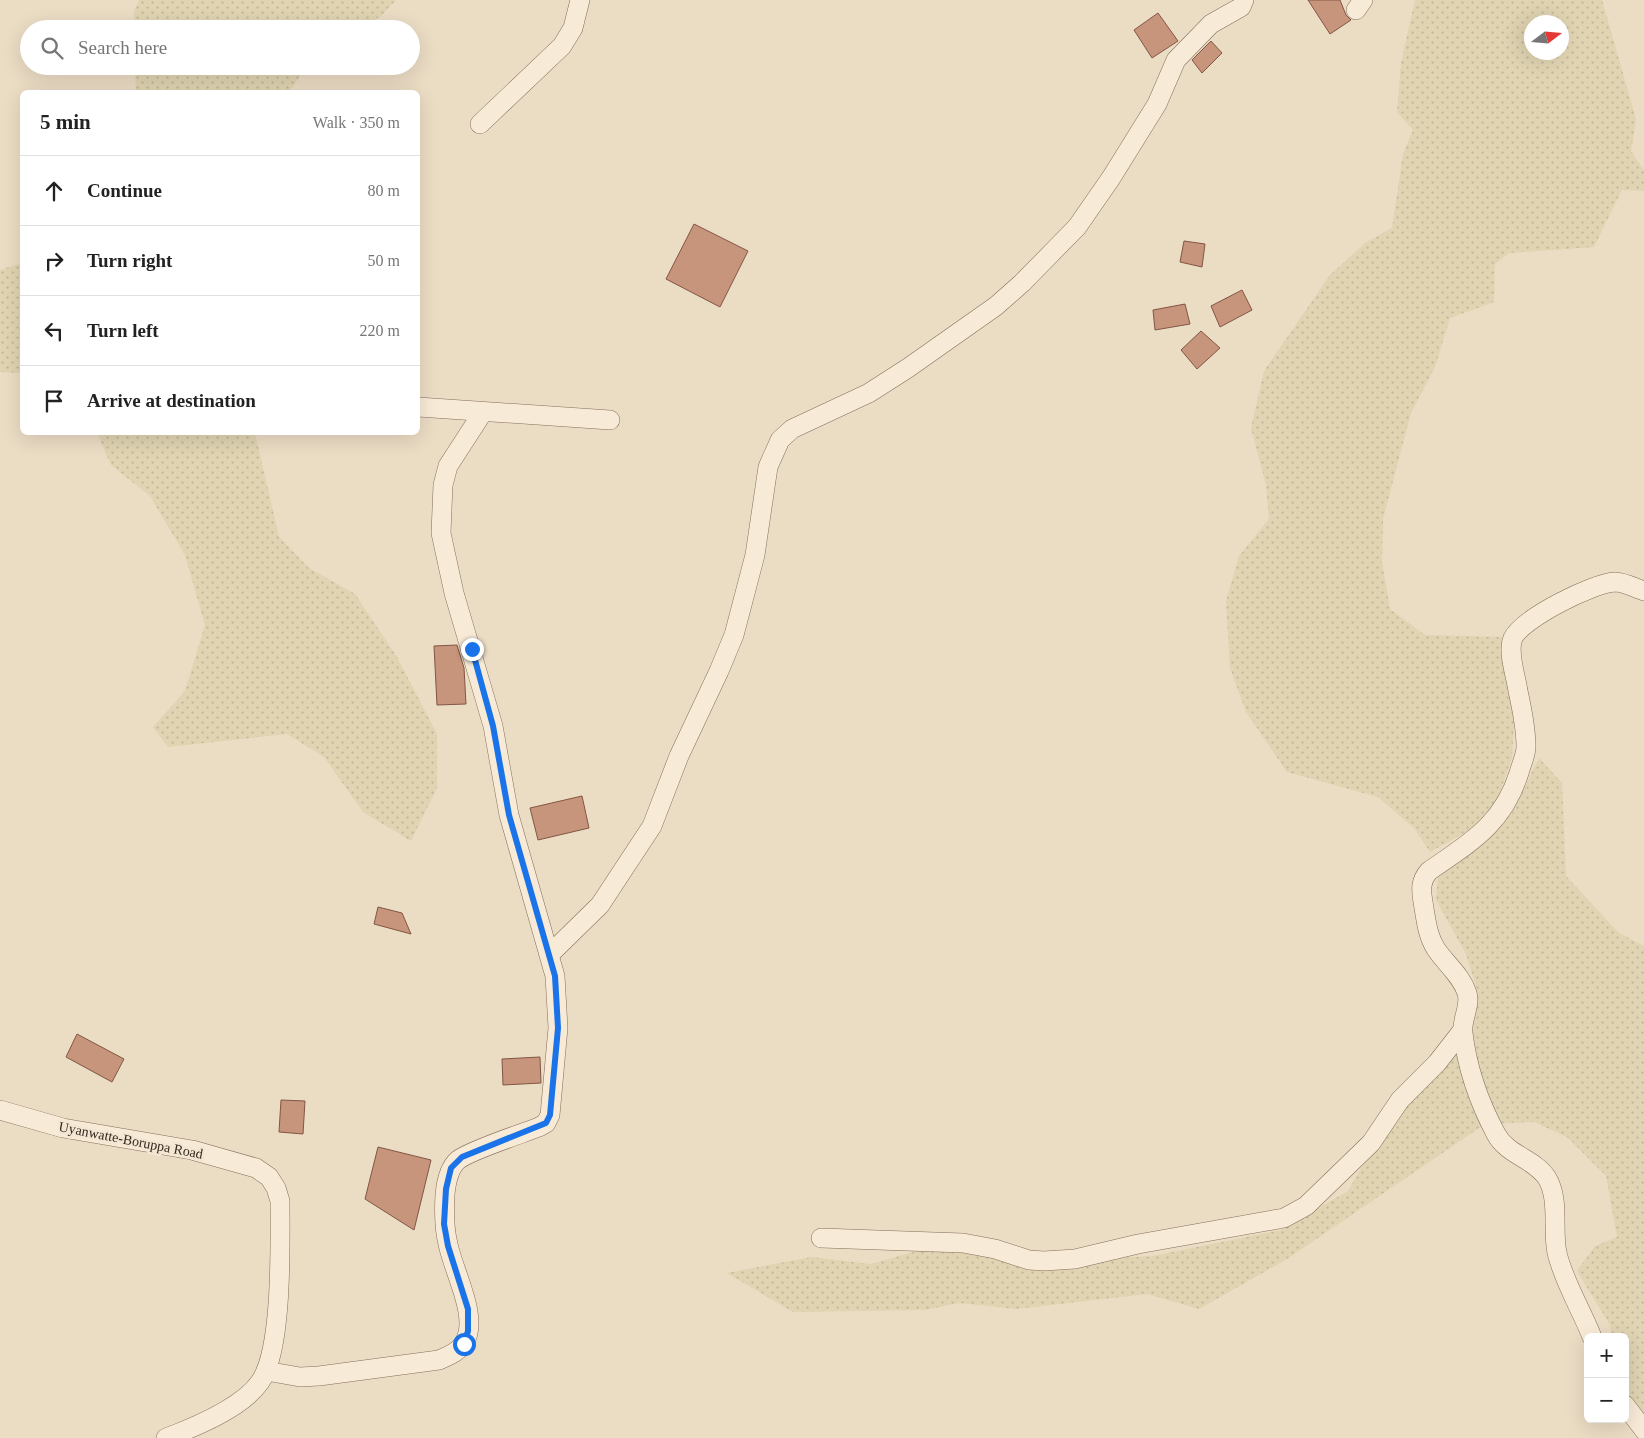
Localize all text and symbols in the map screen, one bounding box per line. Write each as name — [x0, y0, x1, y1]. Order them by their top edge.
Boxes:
north arrow — [1524, 15, 1569, 60]
search box — [20, 20, 420, 75]
icon: search — [38, 34, 66, 62]
text: Search here — [78, 37, 167, 58]
text: 5 min — [40, 110, 91, 134]
text: Walk · 350 m — [313, 114, 400, 131]
icon: ahead — [40, 177, 68, 205]
text: Continue — [87, 180, 162, 201]
text: 80 m — [368, 182, 400, 199]
icon: right — [40, 247, 68, 275]
text: Turn right — [87, 250, 172, 271]
text: 50 m — [368, 252, 400, 269]
icon: left — [40, 317, 68, 345]
text: Turn left — [87, 320, 159, 341]
text: 220 m — [360, 322, 400, 339]
icon: arrive — [40, 387, 68, 415]
text: Arrive at destination — [87, 390, 256, 411]
route end — [461, 638, 484, 661]
street label: Uyanwatte-Boruppa Road — [58, 1119, 204, 1162]
route start — [453, 1333, 476, 1356]
map controls — [1584, 1333, 1629, 1423]
button: + — [1584, 1333, 1629, 1378]
button: − — [1584, 1378, 1629, 1423]

